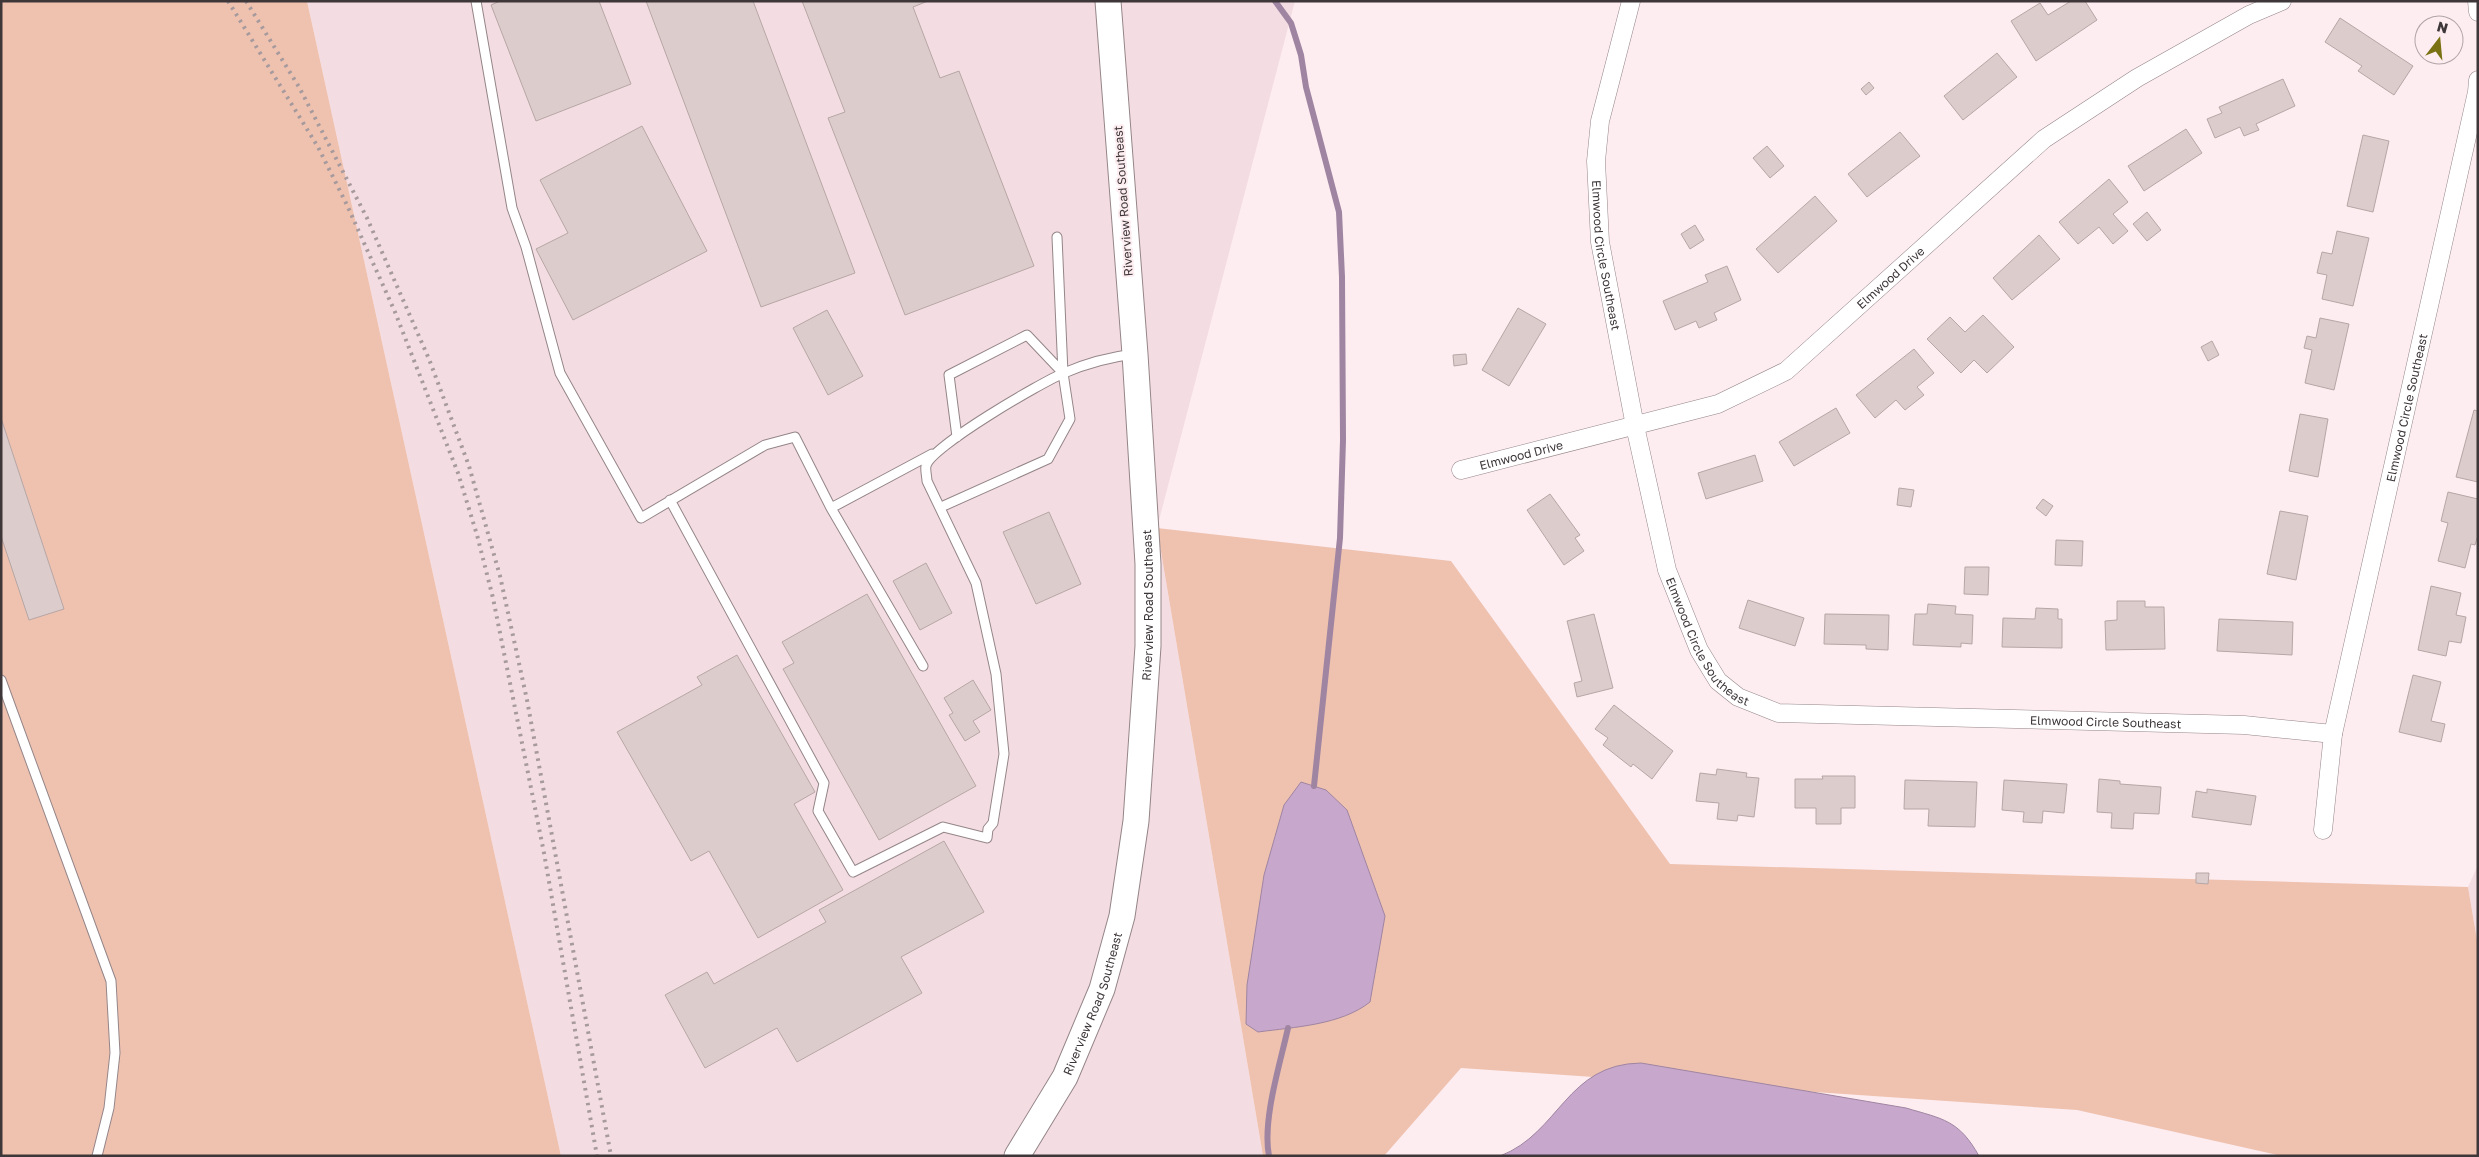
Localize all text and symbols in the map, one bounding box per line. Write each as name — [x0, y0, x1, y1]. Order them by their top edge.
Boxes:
north arrow — [2414, 15, 2464, 65]
text: N — [2435, 17, 2450, 37]
street label: Riverview Road Southeast — [1110, 125, 1136, 277]
street label: Elmwood Circle Southeast — [1589, 180, 1624, 332]
street label: Elmwood Drive — [1853, 243, 1927, 312]
street label: Elmwood Circle Southeast — [2382, 332, 2430, 483]
street label: Elmwood Drive — [1478, 437, 1565, 473]
street label: Riverview Road Southeast — [1138, 529, 1156, 681]
street label: Elmwood Circle Southeast — [1663, 575, 1752, 708]
street label: Elmwood Circle Southeast — [2030, 712, 2182, 731]
street label: Riverview Road Southeast — [1059, 930, 1125, 1077]

